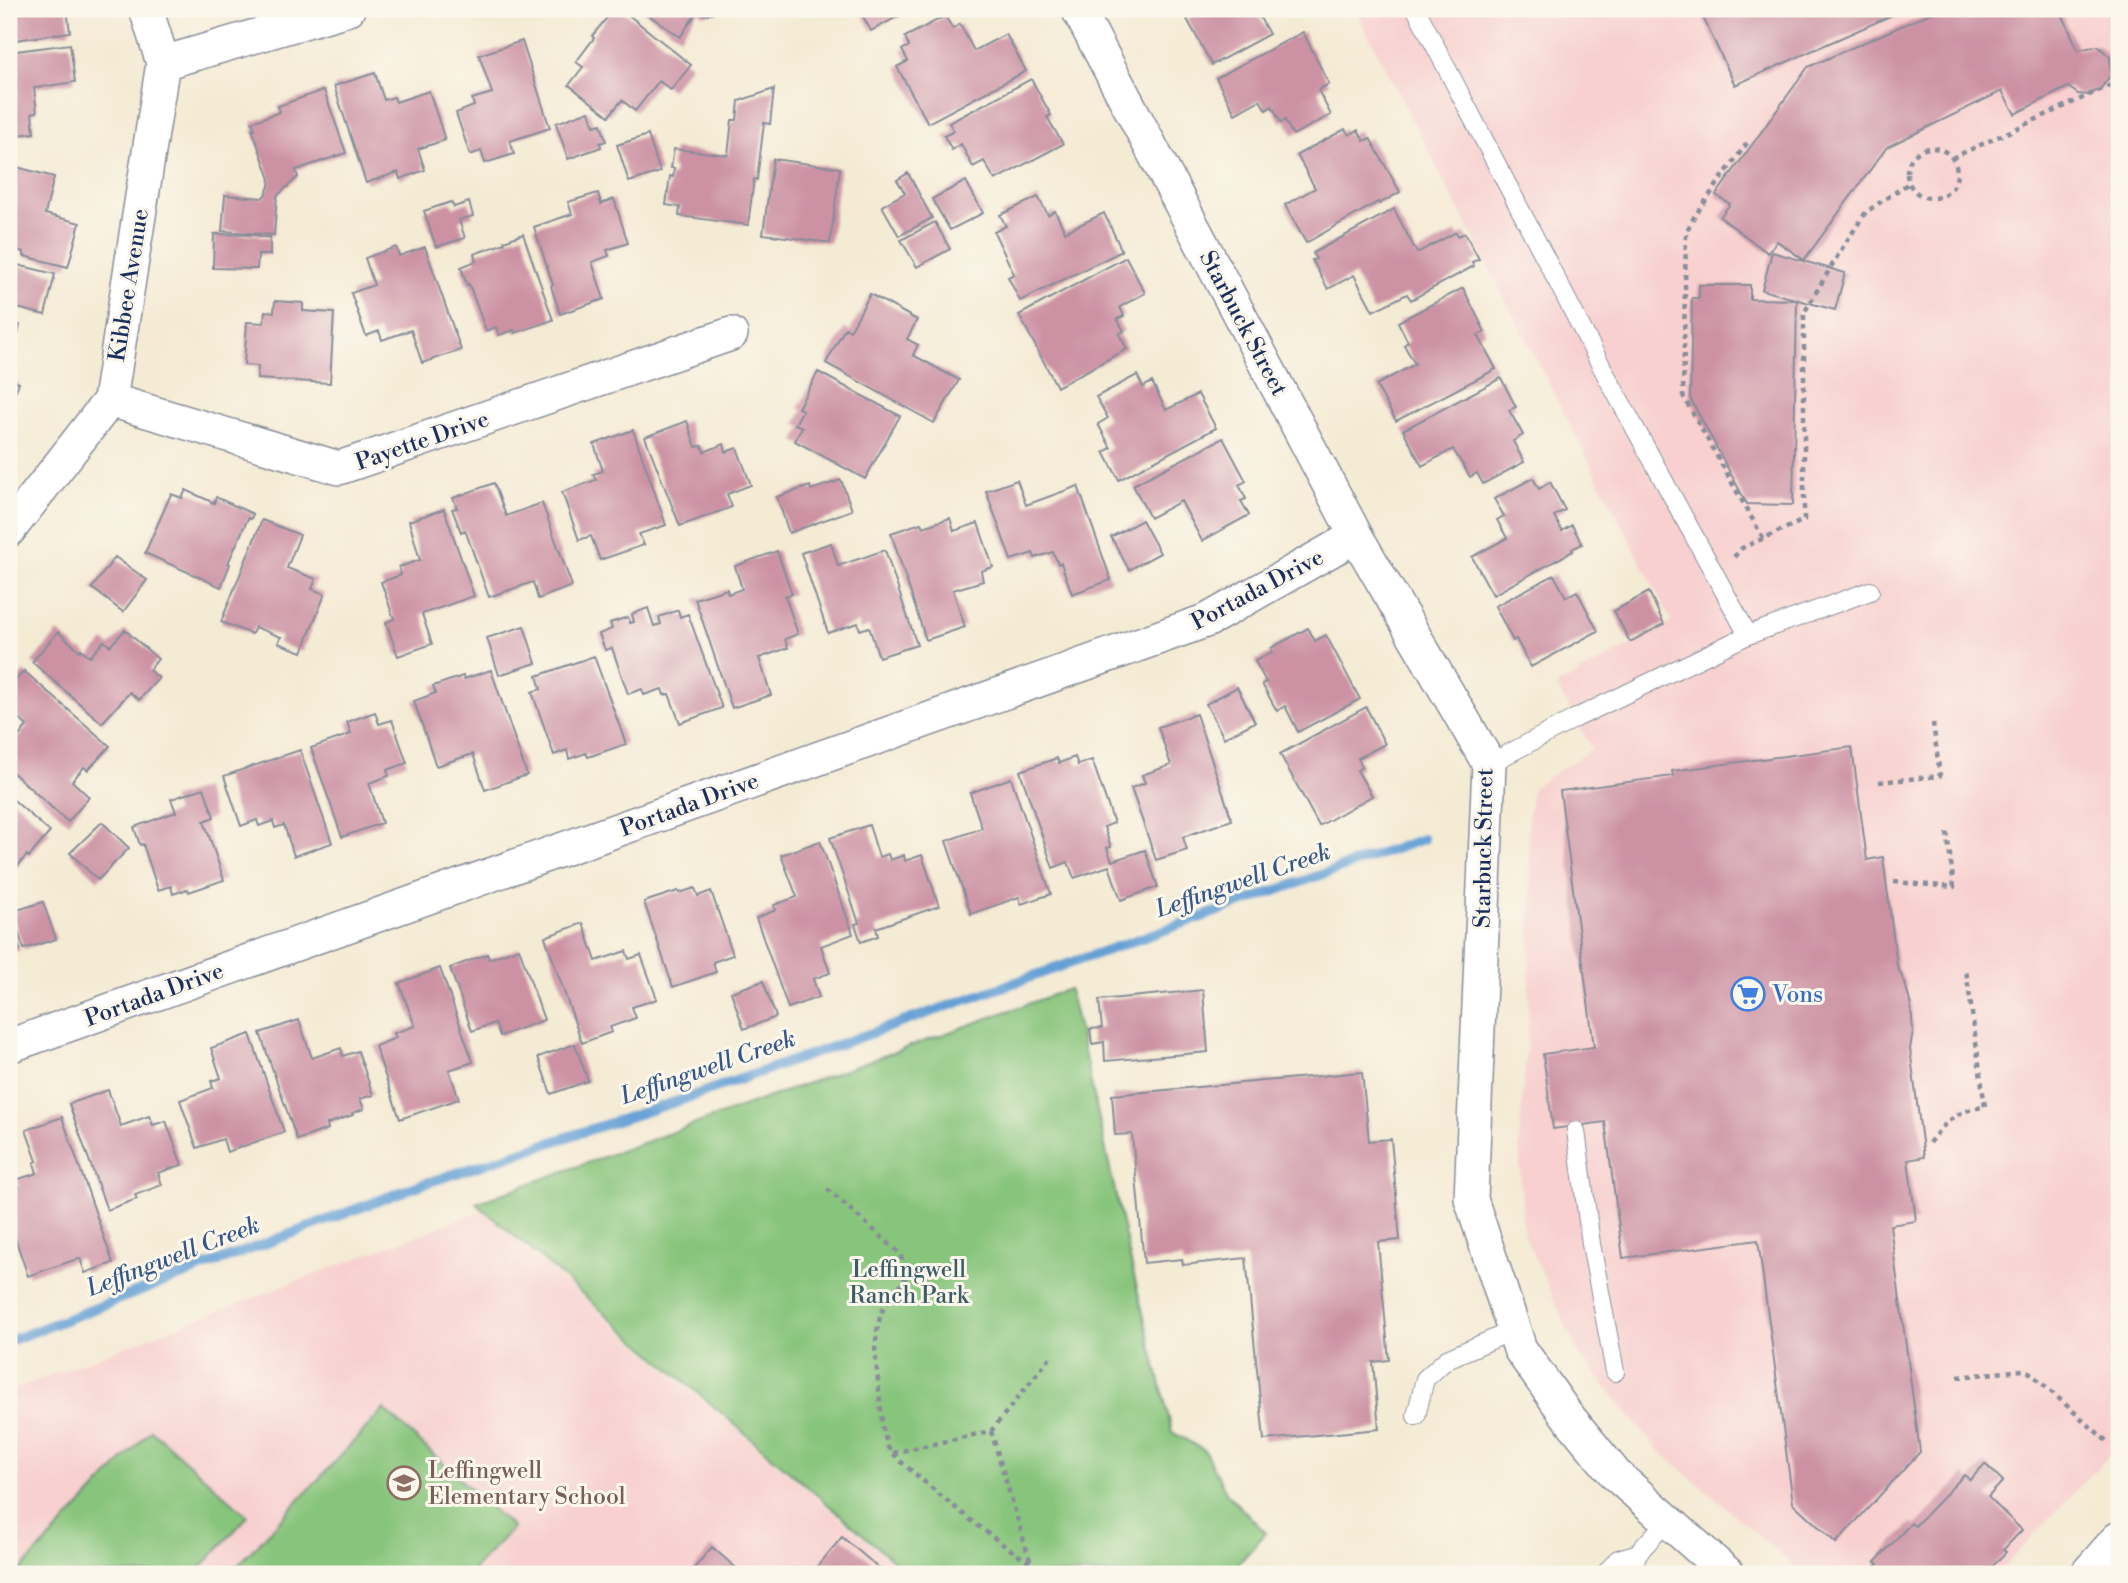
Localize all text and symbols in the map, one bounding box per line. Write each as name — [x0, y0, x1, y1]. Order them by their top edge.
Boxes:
street label: Kibbee Avenue — [103, 207, 155, 364]
street label: Starbuck Street — [1193, 246, 1293, 401]
street label: Payette Drive — [352, 405, 493, 477]
street label: Portada Drive — [1187, 543, 1328, 636]
street label: Portada Drive — [616, 767, 763, 843]
street label: Starbuck Street — [1469, 768, 1499, 928]
water label: Leffingwell Creek — [1151, 837, 1335, 925]
street label: Portada Drive — [81, 957, 228, 1033]
supermarket icon: Vons — [1729, 975, 1767, 1013]
place label: Vons — [1771, 981, 1823, 1009]
water label: Leffingwell Creek — [616, 1024, 800, 1112]
water label: Leffingwell Creek — [82, 1210, 264, 1304]
park label: Leffingwell Ranch Park — [849, 1256, 970, 1310]
place label: Leffingwell Elementary School — [428, 1457, 626, 1511]
school or university icon: Leffingwell Elementary School — [385, 1464, 423, 1502]

